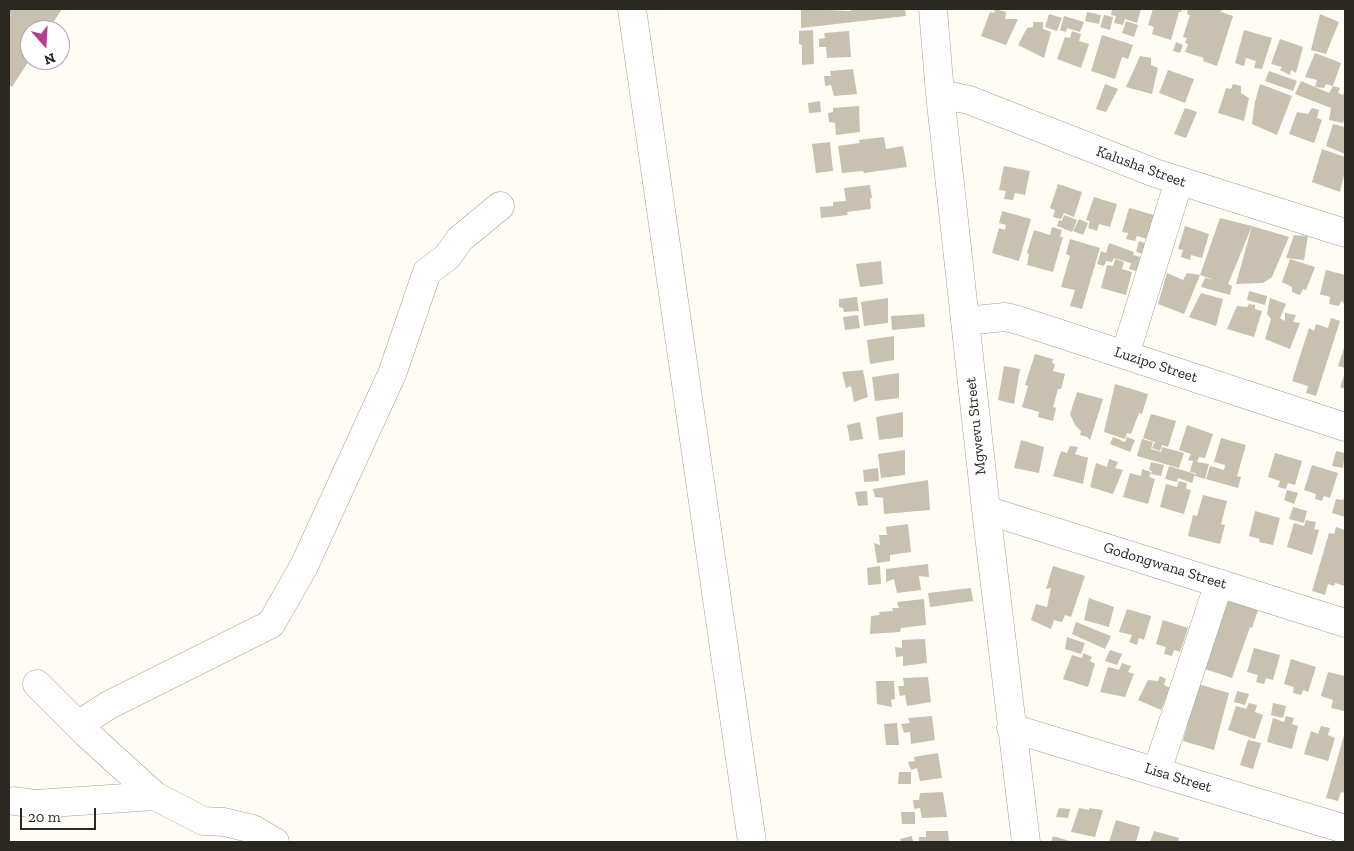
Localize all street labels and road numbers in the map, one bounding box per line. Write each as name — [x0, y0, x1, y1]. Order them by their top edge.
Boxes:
street label: Kalusha Street — [1094, 142, 1188, 192]
street label: Luzipo Street — [1112, 343, 1200, 387]
street label: Mgwevu Street — [962, 376, 990, 476]
street label: Godongwana Street — [1101, 539, 1229, 593]
street label: Lisa Street — [1142, 759, 1214, 797]

